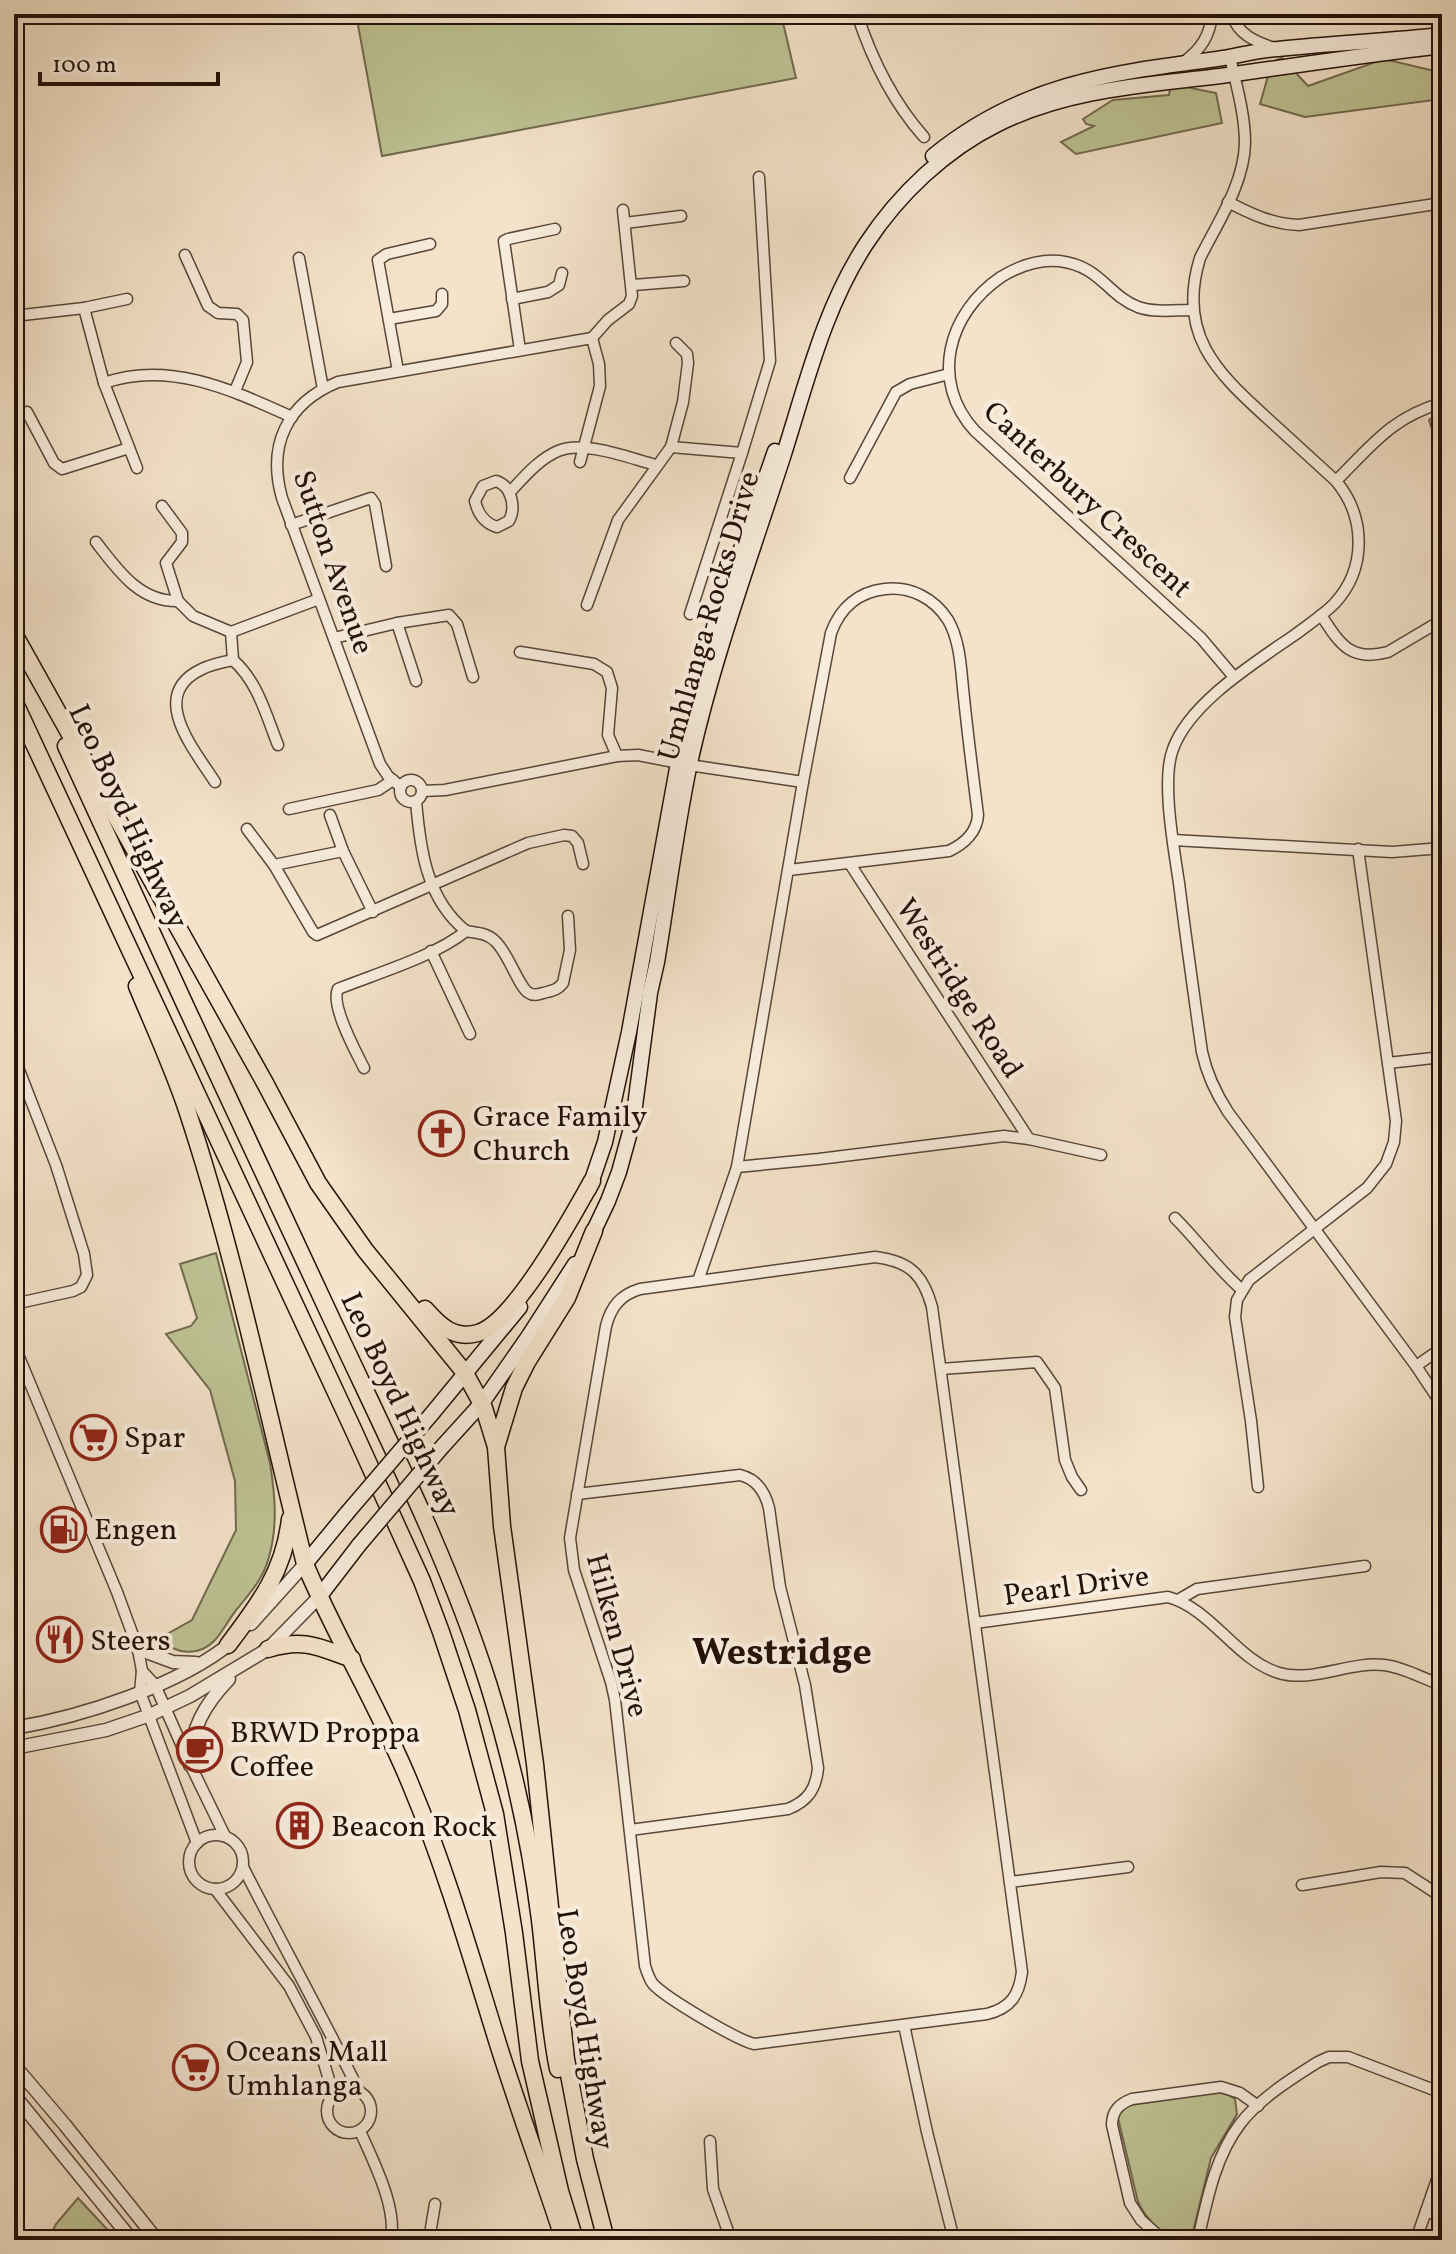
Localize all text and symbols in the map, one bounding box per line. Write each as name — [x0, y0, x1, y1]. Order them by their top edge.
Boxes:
scale bar — [40, 36, 218, 86]
text: 100 m — [52, 49, 117, 83]
street label: Canterbury Crescent — [973, 392, 1200, 609]
street label: Sutton Avenue — [281, 465, 383, 660]
street label: Umhlanga Rocks Drive — [648, 467, 771, 766]
street label: Leo Boyd Highway — [57, 698, 198, 936]
street label: Westridge Road — [884, 891, 1032, 1087]
place label: Grace Family Church — [473, 1097, 647, 1173]
church icon: Grace Family Church — [418, 1109, 466, 1157]
street label: Leo Boyd Highway — [329, 1286, 470, 1524]
supermarket icon: Spar — [69, 1413, 117, 1461]
place label: Spar — [124, 1418, 185, 1460]
fuel station icon: Engen — [39, 1505, 87, 1553]
place label: Engen — [94, 1510, 177, 1552]
street label: Hilken Drive — [574, 1549, 658, 1722]
street label: Pearl Drive — [1001, 1556, 1152, 1618]
restaurant icon: Steers — [35, 1616, 83, 1664]
place label: Steers — [90, 1621, 171, 1663]
district label: Westridge — [692, 1628, 872, 1681]
place label: BRWD Proppa Coffee — [230, 1713, 420, 1789]
cafe icon: BRWD Proppa Coffee — [175, 1725, 223, 1773]
building icon: Beacon Rock — [276, 1802, 324, 1850]
place label: Beacon Rock — [331, 1807, 497, 1849]
street label: Leo Boyd Highway — [544, 1906, 624, 2153]
place label: Oceans Mall Umhlanga — [226, 2032, 388, 2108]
supermarket icon: Oceans Mall Umhlanga — [171, 2044, 219, 2092]

